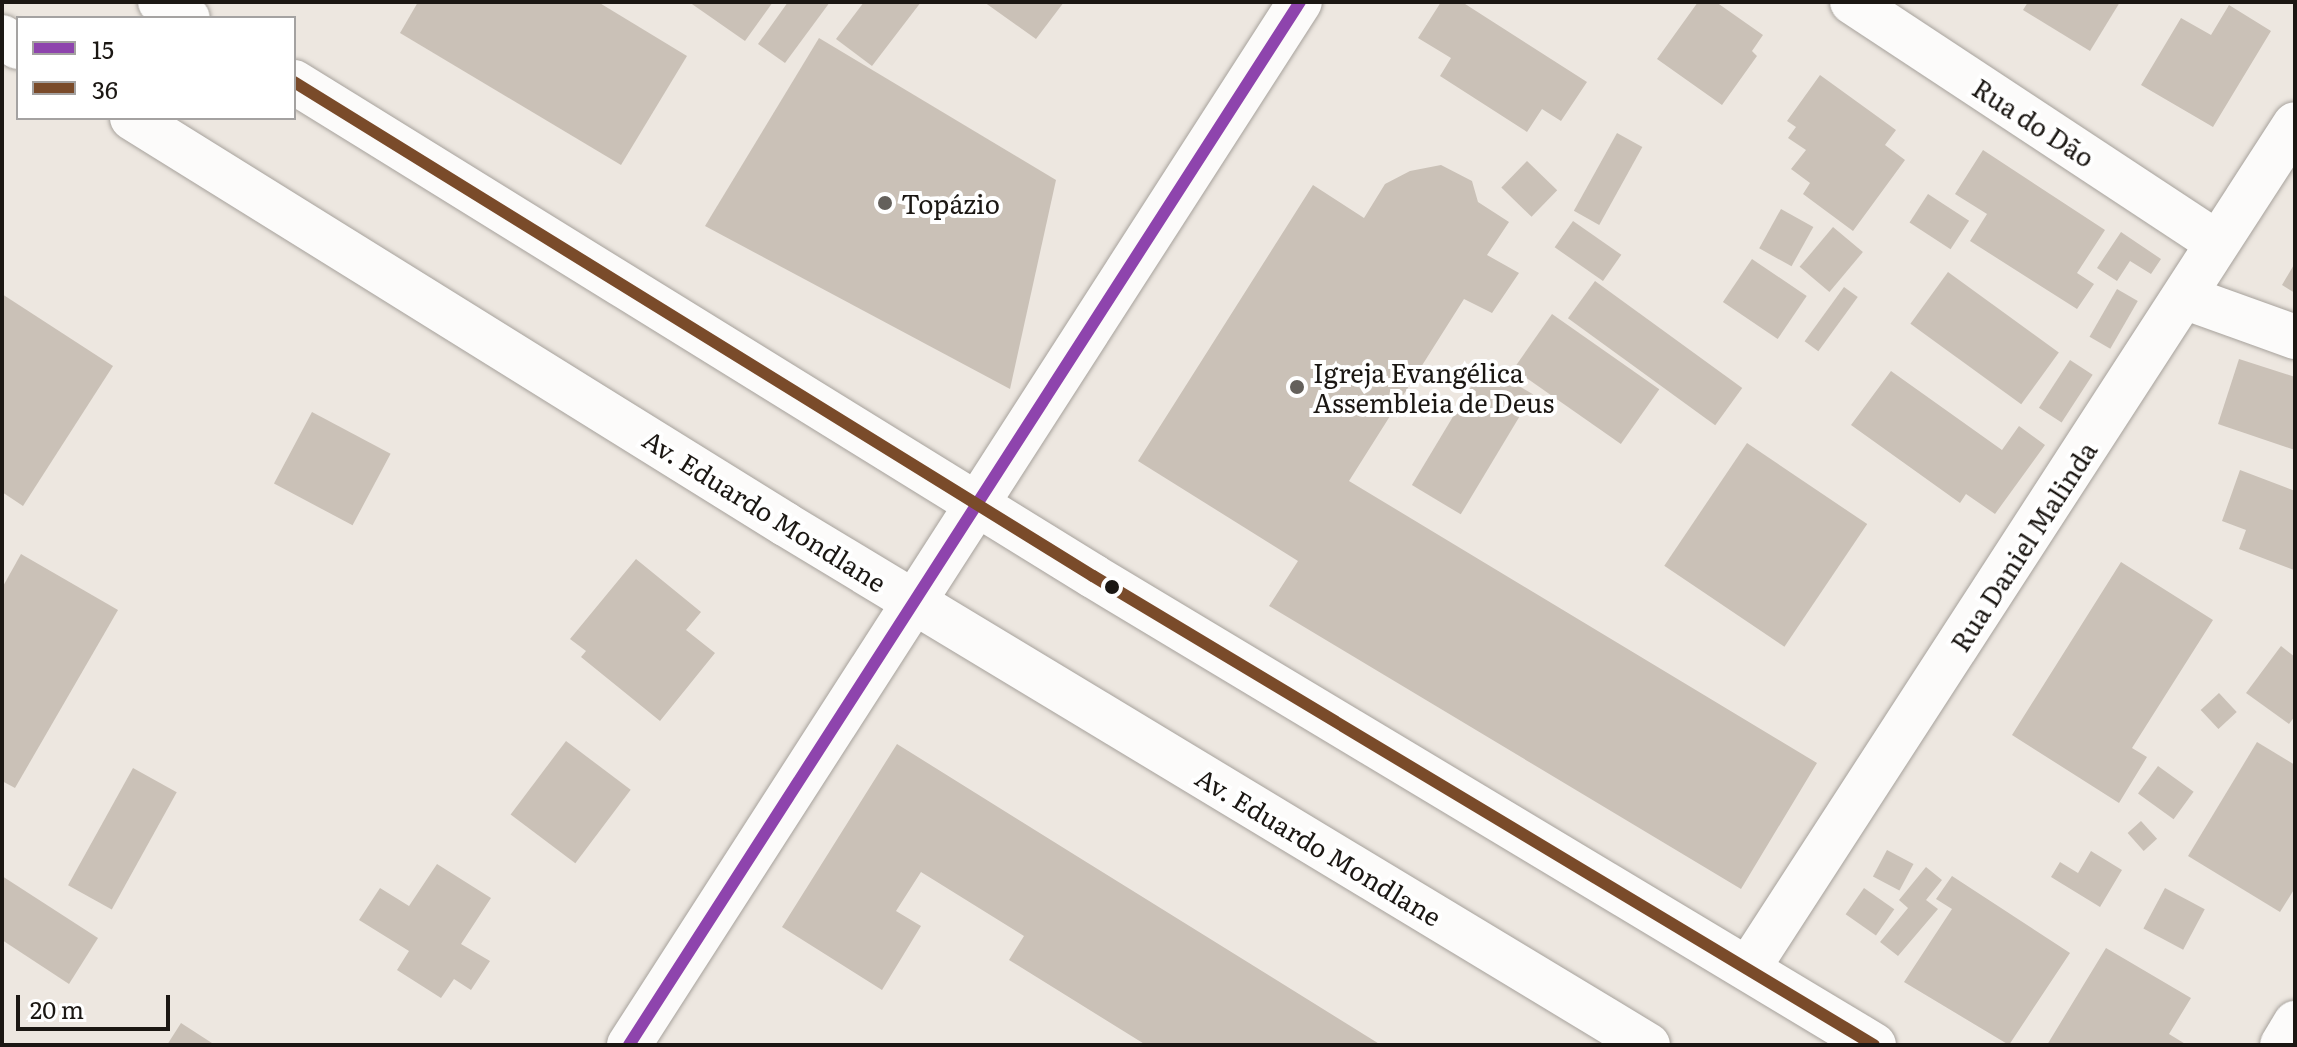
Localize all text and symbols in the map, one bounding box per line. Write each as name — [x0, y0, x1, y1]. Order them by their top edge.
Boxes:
legend — [16, 16, 296, 120]
text: 15 — [92, 31, 114, 66]
text: 36 — [92, 71, 118, 106]
street label: Rua do Dão — [1967, 71, 2101, 173]
place label: Topázio — [901, 187, 1000, 219]
marker: Topázio — [876, 194, 894, 212]
place label: Igreja Evangélica Assembleia de Deus — [1313, 356, 1554, 418]
marker: Igreja Evangélica Assembleia de Deus — [1288, 378, 1306, 396]
street label: Av. Eduardo Mondlane — [638, 422, 892, 598]
street label: Rua Daniel Malinda — [1944, 435, 2102, 657]
unlabelled marker — [1104, 579, 1120, 595]
street label: Av. Eduardo Mondlane — [1191, 760, 1447, 932]
scale bar — [20, 979, 174, 1029]
text: 20 m — [30, 991, 84, 1026]

